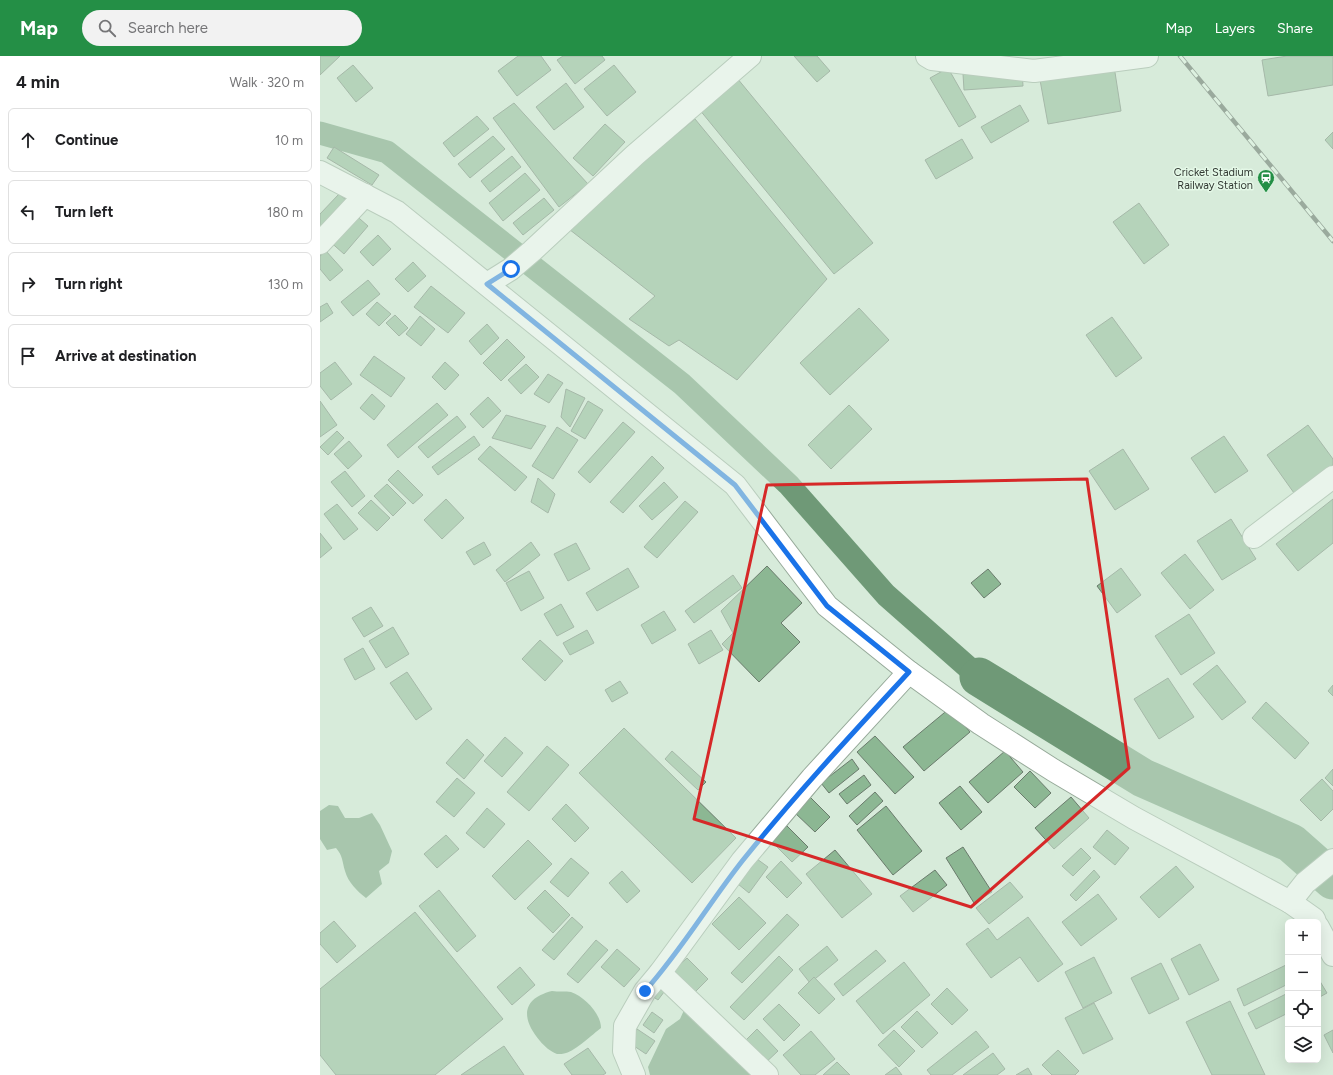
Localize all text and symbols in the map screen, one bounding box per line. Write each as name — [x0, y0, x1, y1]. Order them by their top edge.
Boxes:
search box — [82, 10, 362, 46]
text: Map — [20, 17, 58, 40]
icon: search — [96, 17, 118, 39]
text: Search here — [128, 19, 208, 37]
text: Map — [1165, 20, 1193, 37]
text: Layers — [1215, 20, 1255, 37]
text: Share — [1277, 20, 1313, 37]
text: 4 min — [16, 72, 60, 92]
text: Walk · 320 m — [230, 75, 304, 90]
icon: ahead — [17, 129, 39, 151]
text: Continue — [55, 131, 118, 149]
text: 10 m — [275, 133, 303, 148]
place label: Cricket Stadium Railway Station — [1174, 166, 1253, 192]
station icon: Cricket Stadium Railway Station — [1256, 168, 1276, 193]
icon: left — [17, 201, 39, 223]
text: Turn left — [55, 203, 113, 221]
text: 180 m — [267, 205, 303, 220]
route start — [502, 260, 520, 278]
icon: right — [17, 273, 39, 295]
text: Turn right — [55, 275, 123, 293]
text: 130 m — [268, 277, 303, 292]
icon: arrive — [17, 345, 39, 367]
text: Arrive at destination — [55, 347, 196, 365]
map controls — [1285, 919, 1321, 1063]
button: + — [1285, 919, 1321, 955]
button: − — [1285, 955, 1321, 991]
route end — [636, 982, 654, 1000]
button: locate — [1285, 991, 1321, 1027]
button: layers — [1285, 1027, 1321, 1063]

